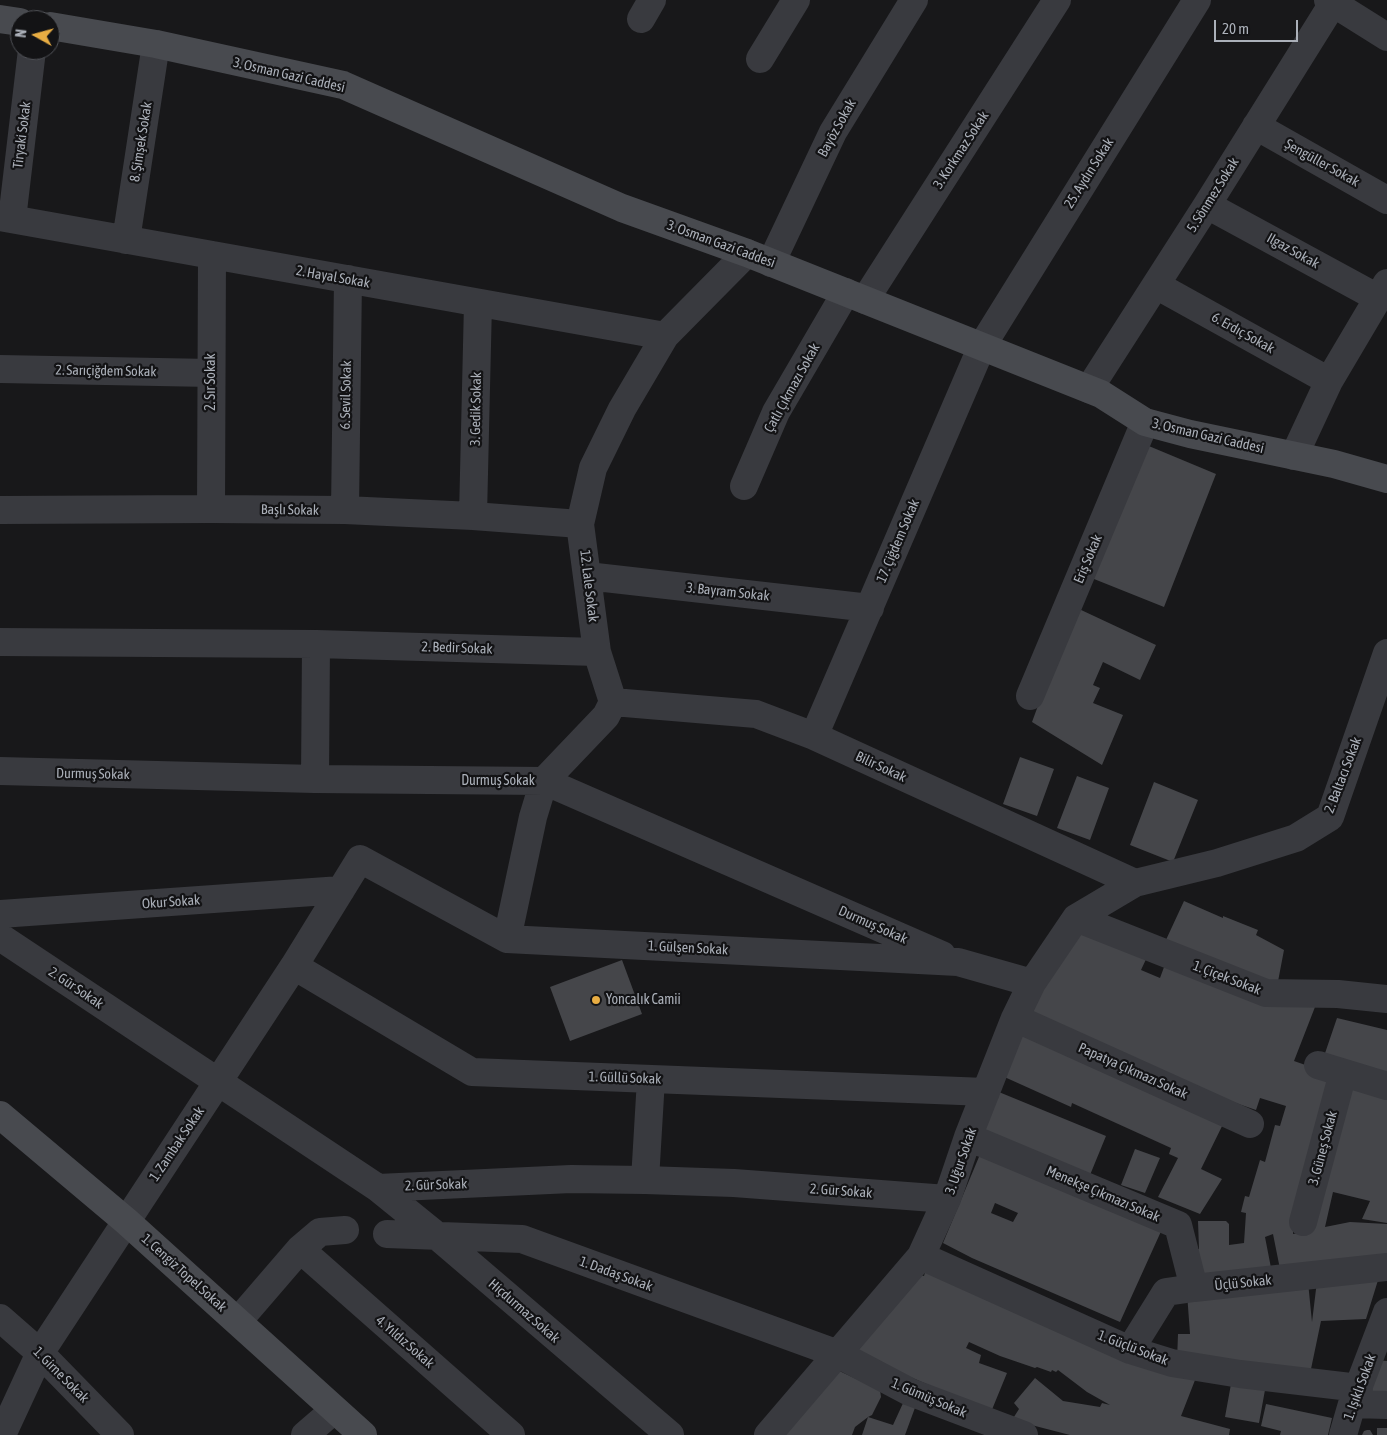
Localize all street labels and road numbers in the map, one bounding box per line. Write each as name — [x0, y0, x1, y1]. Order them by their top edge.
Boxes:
street label: 3. Osman Gazi Caddesi — [232, 54, 346, 96]
street label: Bayöz Sokak — [814, 96, 860, 160]
street label: Tiryaki Sokak — [10, 100, 34, 170]
street label: 8. Şimşek Sokak — [126, 101, 156, 183]
street label: 3. Korkmaz Sokak — [930, 108, 992, 192]
street label: 25. Aydın Sokak — [1061, 135, 1117, 211]
street label: Şengüller Sokak — [1282, 136, 1362, 190]
street label: 5. Sönmez Sokak — [1183, 155, 1243, 235]
street label: 3. Osman Gazi Caddesi — [665, 217, 777, 271]
street label: Ilgaz Sokak — [1264, 230, 1322, 272]
street label: 2. Hayal Sokak — [295, 262, 371, 292]
street label: 6. Erdıç Sokak — [1209, 309, 1277, 357]
street label: Çatlı Çıkmazı Sokak — [761, 340, 823, 436]
street label: 2. Sır Sokak — [203, 353, 219, 411]
street label: 6. Sevil Sokak — [337, 360, 355, 430]
street label: 2. Sarıçiğdem Sokak — [55, 362, 157, 380]
street label: 3. Gedik Sokak — [467, 372, 485, 446]
street label: 3. Osman Gazi Caddesi — [1151, 415, 1265, 457]
street label: 17. Çiğdem Sokak — [873, 497, 923, 585]
street label: Başlı Sokak — [261, 501, 319, 519]
street label: Eriş Sokak — [1070, 532, 1106, 586]
street label: 12. Lale Sokak — [576, 549, 602, 623]
street label: 3. Bayram Sokak — [686, 579, 770, 605]
street label: 2. Bedir Sokak — [421, 638, 493, 658]
street label: 2. Baltacı Sokak — [1321, 735, 1365, 815]
street label: Bilir Sokak — [853, 748, 909, 786]
street label: Durmuş Sokak — [56, 765, 130, 783]
street label: Durmuş Sokak — [461, 773, 535, 789]
street label: Okur Sokak — [141, 892, 201, 912]
street label: Durmuş Sokak — [836, 902, 910, 948]
street label: 1. Gülşen Sokak — [648, 938, 728, 958]
street label: 1. Çiçek Sokak — [1191, 957, 1263, 999]
street label: 2. Gür Sokak — [45, 964, 107, 1012]
street label: Papatya Çıkmazı Sokak — [1076, 1039, 1190, 1103]
street label: 1. Güllü Sokak — [588, 1068, 662, 1088]
street label: 1. Zambak Sokak — [146, 1103, 208, 1185]
street label: 3. Güneş Sokak — [1305, 1109, 1341, 1187]
street label: 3. Uğur Sokak — [942, 1125, 980, 1197]
street label: Menekşe Çıkmazı Sokak — [1044, 1162, 1162, 1226]
street label: 2. Gür Sokak — [404, 1176, 468, 1194]
street label: 2. Gür Sokak — [809, 1180, 873, 1202]
street label: 1. Cengiz Topel Sokak — [138, 1230, 230, 1316]
street label: 1. Dadaş Sokak — [577, 1253, 655, 1295]
street label: Üçlü Sokak — [1214, 1272, 1272, 1294]
street label: Hiçdurmaz Sokak — [485, 1275, 563, 1347]
street label: 4. Yıldız Sokak — [372, 1312, 438, 1372]
street label: 1. Güçlü Sokak — [1095, 1327, 1171, 1369]
street label: 1. Girne Sokak — [30, 1344, 92, 1406]
street label: 1. Işıklı Sokak — [1340, 1352, 1380, 1422]
street label: 1. Gümüş Sokak — [889, 1375, 969, 1421]

